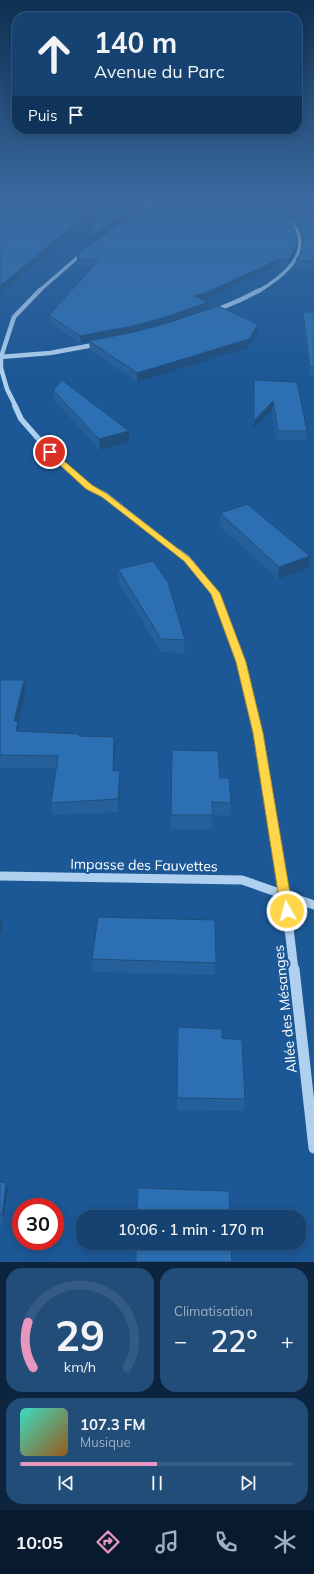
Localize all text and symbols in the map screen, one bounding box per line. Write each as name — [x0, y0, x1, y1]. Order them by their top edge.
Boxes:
text: 140 m — [94, 25, 177, 60]
icon: ahead — [28, 28, 80, 80]
text: Avenue du Parc — [94, 60, 225, 83]
icon: arrive — [65, 104, 87, 126]
text: Puis — [28, 106, 57, 125]
pin — [33, 435, 67, 469]
icon: arrive — [39, 441, 61, 463]
street label: Impasse des Fauvettes — [70, 855, 218, 875]
position arrow — [266, 890, 308, 932]
street label: Allée des Mésanges — [269, 944, 301, 1074]
speed limit sign: 30 — [12, 1198, 64, 1250]
text: 10:06 · 1 min · 170 m — [118, 1220, 264, 1239]
text: Climatisation — [174, 1303, 253, 1319]
text: 29 — [55, 1309, 105, 1361]
text: 22° — [210, 1322, 258, 1360]
text: − — [174, 1327, 187, 1355]
text: + — [281, 1327, 294, 1355]
text: km/h — [64, 1358, 96, 1376]
text: 107.3 FM — [80, 1415, 145, 1434]
text: Musique — [80, 1434, 131, 1450]
icon: previous — [55, 1472, 77, 1494]
icon: pause — [146, 1472, 168, 1494]
icon: next — [237, 1472, 259, 1494]
icon: directions — [94, 1528, 122, 1556]
icon: music — [153, 1528, 181, 1556]
icon: phone — [212, 1528, 240, 1556]
icon: climate — [271, 1528, 299, 1556]
text: 10:05 — [15, 1531, 63, 1554]

